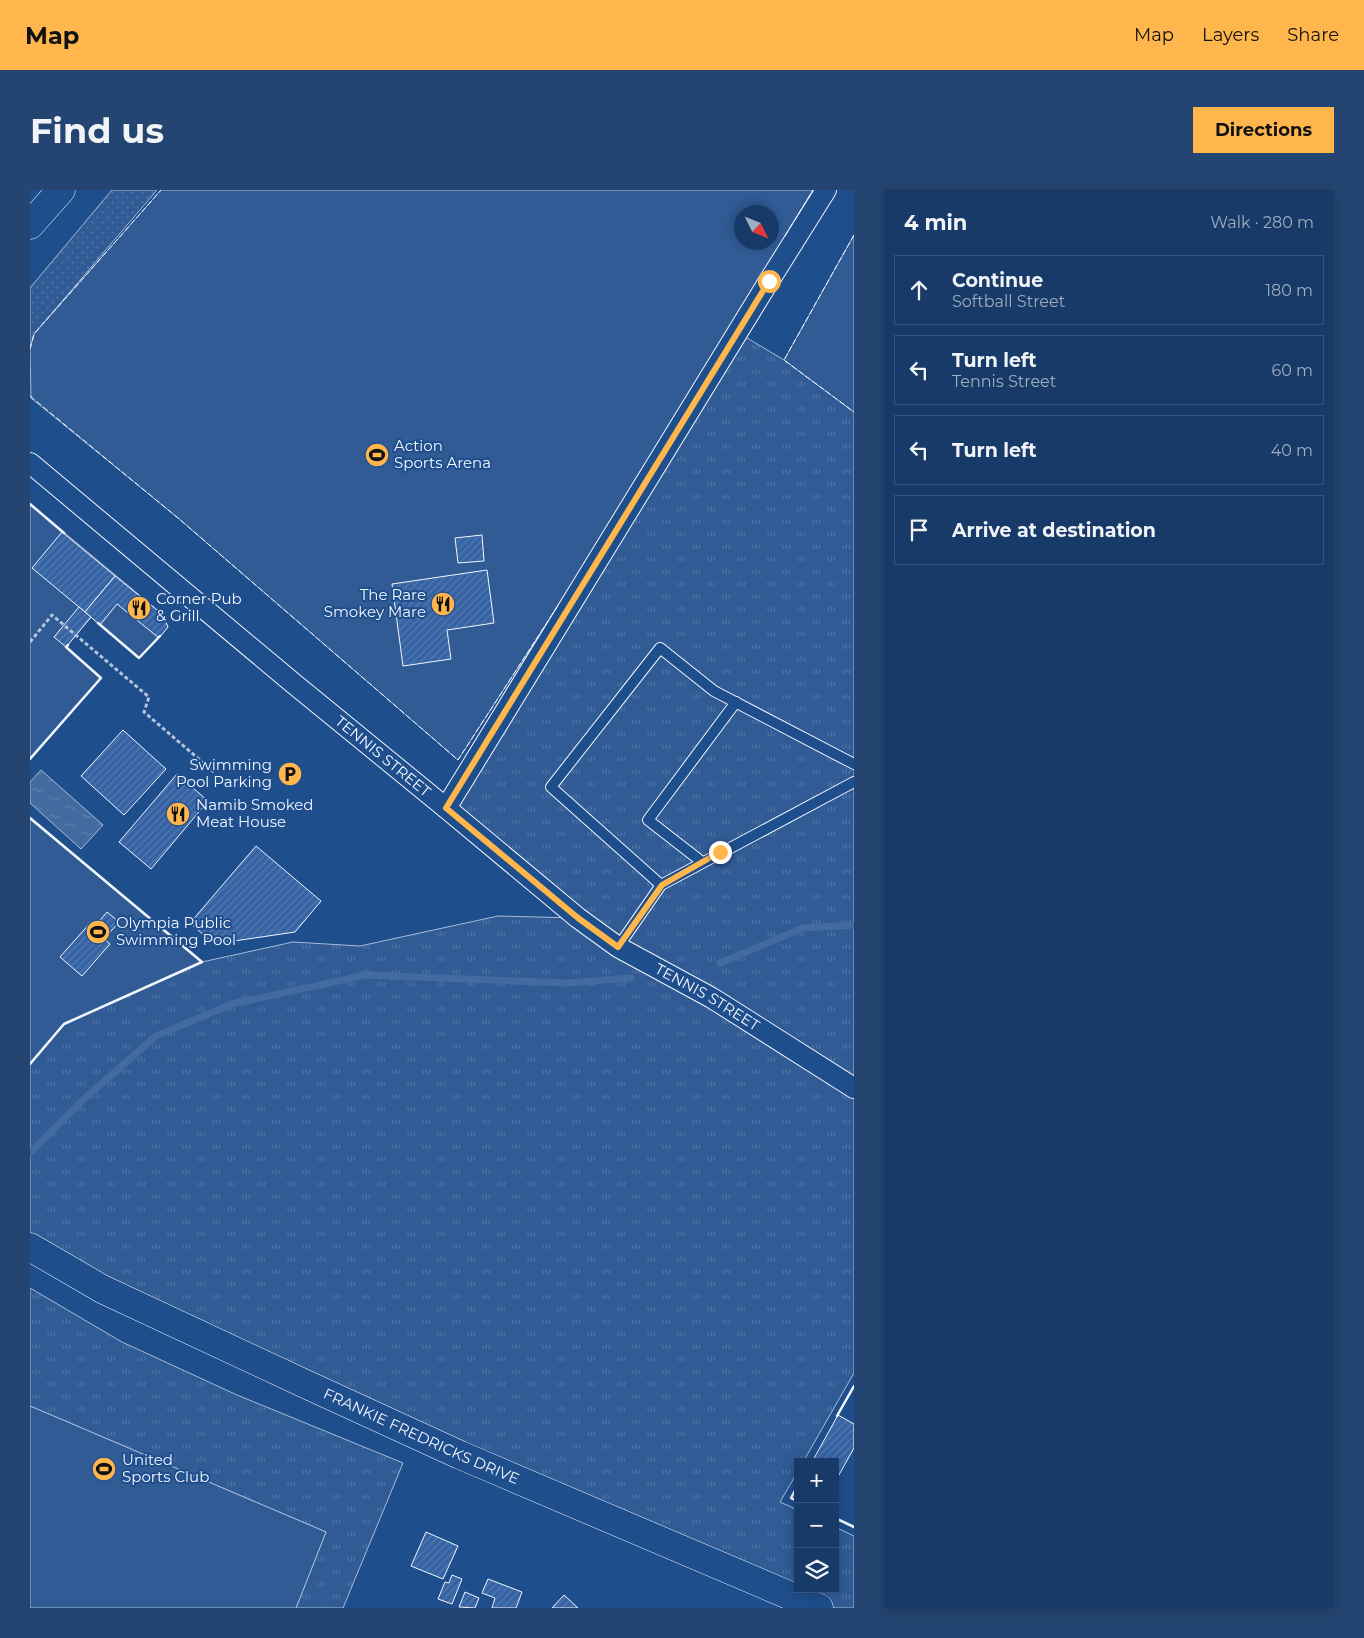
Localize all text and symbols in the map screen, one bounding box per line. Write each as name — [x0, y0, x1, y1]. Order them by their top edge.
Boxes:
text: Map — [25, 21, 79, 50]
text: Map — [1134, 24, 1174, 46]
text: Layers — [1202, 24, 1259, 46]
text: Share — [1287, 24, 1339, 46]
button: Directions — [1193, 107, 1334, 153]
text: Find us — [30, 109, 164, 152]
north arrow — [734, 205, 779, 250]
text: 4 min — [904, 210, 967, 235]
text: Walk · 280 m — [1210, 213, 1314, 232]
text: Continue — [952, 269, 1043, 292]
route start — [758, 270, 781, 293]
icon: ahead — [905, 276, 933, 304]
text: 180 m — [1265, 281, 1313, 300]
text: Softball Street — [952, 292, 1065, 311]
text: Turn left — [952, 349, 1037, 372]
icon: left — [905, 356, 933, 384]
text: 60 m — [1271, 361, 1313, 380]
text: Tennis Street — [952, 372, 1056, 391]
place label: Action Sports Arena — [394, 436, 491, 472]
icon: left — [905, 436, 933, 464]
text: Turn left — [952, 439, 1037, 462]
text: 40 m — [1271, 441, 1313, 460]
sports icon: Action Sports Arena — [364, 442, 390, 468]
icon: arrive — [905, 516, 933, 544]
text: Arrive at destination — [952, 519, 1156, 542]
place label: The Rare Smokey Mare — [324, 585, 426, 621]
place label: Corner Pub & Grill — [156, 589, 242, 625]
restaurant icon: The Rare Smokey Mare — [430, 591, 456, 617]
restaurant icon: Corner Pub & Grill — [126, 595, 152, 621]
street label: TENNIS STREET — [332, 711, 435, 801]
place label: Swimming Pool Parking — [176, 755, 272, 791]
parking icon: Swimming Pool Parking — [277, 761, 303, 787]
place label: Namib Smoked Meat House — [196, 795, 314, 831]
restaurant icon: Namib Smoked Meat House — [165, 801, 191, 827]
route end — [709, 841, 732, 864]
place label: Olympia Public Swimming Pool — [116, 913, 236, 949]
sports icon: Olympia Public Swimming Pool — [85, 919, 111, 945]
street label: TENNIS STREET — [652, 959, 764, 1035]
street label: FRANKIE FREDRICKS DRIVE — [320, 1384, 522, 1488]
place label: United Sports Club — [122, 1450, 209, 1486]
sports icon: United Sports Club — [91, 1456, 117, 1482]
map controls — [794, 1458, 839, 1593]
button: + — [794, 1458, 839, 1503]
button: − — [794, 1503, 839, 1548]
button: layers — [794, 1548, 839, 1593]

